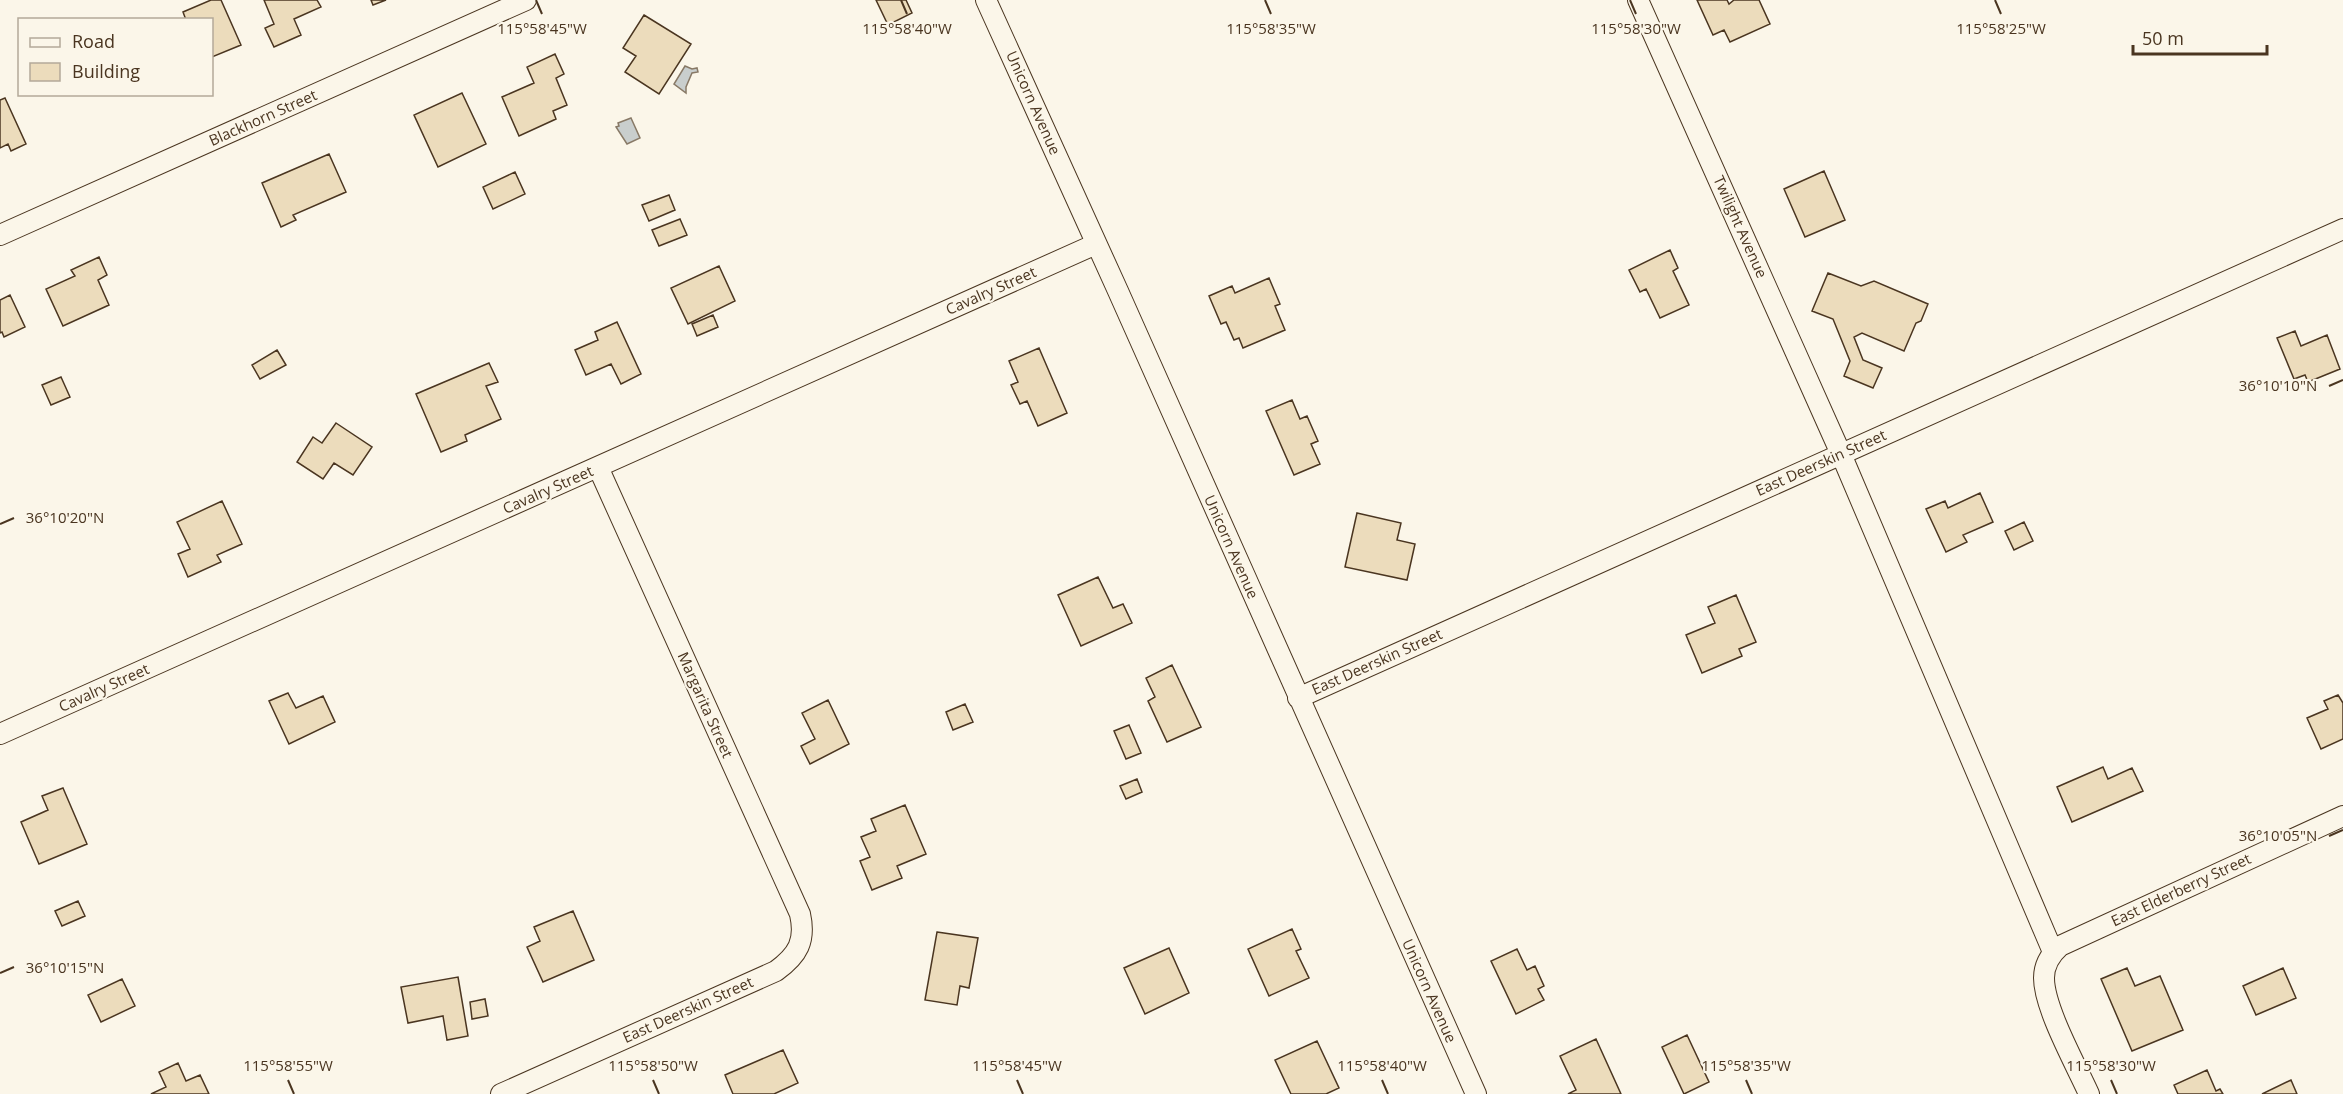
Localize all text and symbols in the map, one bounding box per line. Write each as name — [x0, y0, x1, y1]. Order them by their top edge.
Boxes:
legend — [18, 18, 213, 96]
text: 115°58'45"W — [497, 18, 587, 38]
text: 115°58'40"W — [862, 18, 952, 38]
text: 115°58'35"W — [1226, 18, 1316, 38]
text: 115°58'30"W — [1591, 18, 1681, 38]
text: 115°58'25"W — [1956, 18, 2046, 38]
scale bar — [2133, 18, 2266, 56]
text: 50 m — [2142, 26, 2184, 50]
text: Road — [72, 29, 115, 53]
street label: Unicorn Avenue — [1002, 48, 1066, 158]
text: Building — [72, 59, 140, 83]
street label: Blackhorn Street — [205, 84, 320, 150]
street label: Twilight Avenue — [1709, 172, 1772, 281]
street label: Cavalry Street — [942, 261, 1039, 319]
text: 36°10'10"N — [2239, 375, 2317, 395]
street label: East Deerskin Street — [1752, 424, 1889, 500]
street label: Cavalry Street — [499, 460, 596, 518]
street label: Unicorn Avenue — [1200, 492, 1264, 602]
text: 36°10'20"N — [26, 507, 104, 527]
street label: East Deerskin Street — [1308, 623, 1445, 699]
street label: Margarita Street — [674, 649, 738, 761]
street label: Cavalry Street — [55, 658, 152, 716]
text: 36°10'05"N — [2239, 825, 2317, 845]
street label: East Elderberry Street — [2107, 848, 2254, 930]
street label: Unicorn Avenue — [1398, 936, 1462, 1046]
text: 36°10'15"N — [26, 957, 104, 977]
street label: East Deerskin Street — [619, 971, 756, 1047]
text: 115°58'55"W — [243, 1055, 333, 1075]
text: 115°58'50"W — [608, 1055, 698, 1075]
text: 115°58'45"W — [972, 1055, 1062, 1075]
text: 115°58'40"W — [1337, 1055, 1427, 1075]
text: 115°58'35"W — [1701, 1055, 1791, 1075]
text: 115°58'30"W — [2066, 1055, 2156, 1075]

